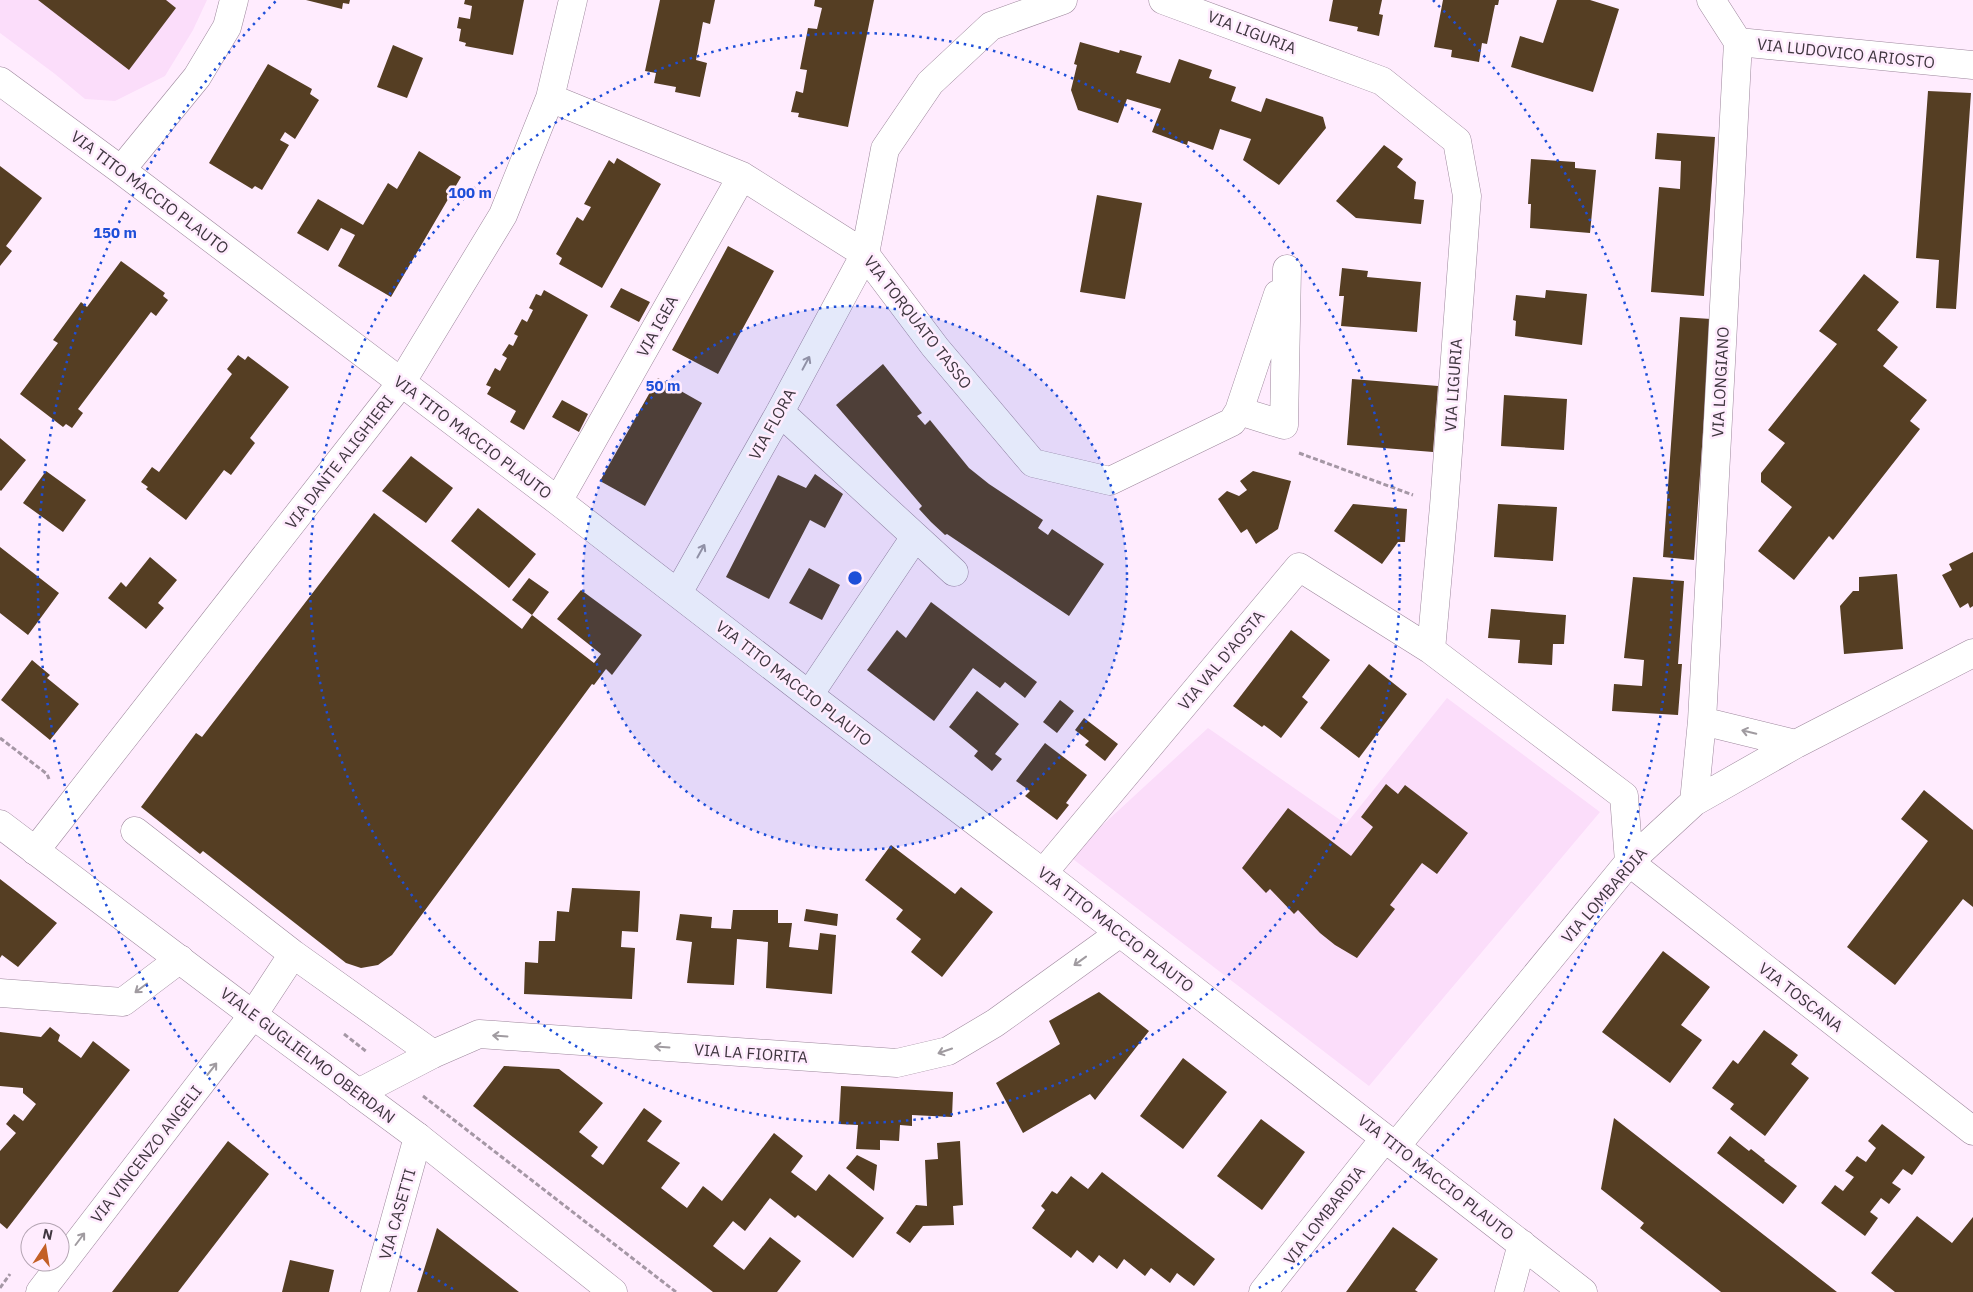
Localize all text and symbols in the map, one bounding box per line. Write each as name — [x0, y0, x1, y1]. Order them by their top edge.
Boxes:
street label: VIA LIGURIA — [1205, 6, 1299, 58]
street label: VIA LUDOVICO ARIOSTO — [1756, 34, 1936, 72]
street label: VIA TITO MACCIO PLAUTO — [67, 126, 233, 258]
text: 100 m — [448, 183, 492, 202]
text: 150 m — [93, 223, 137, 242]
street label: VIA TORQUATO TASSO — [860, 251, 976, 393]
street label: VIA IGEA — [632, 292, 682, 360]
street label: VIA LONGIANO — [1707, 326, 1733, 438]
street label: VIA LIGURIA — [1440, 338, 1466, 432]
one-way arrow — [802, 356, 811, 371]
street label: VIA TITO MACCIO PLAUTO — [390, 371, 556, 503]
text: 50 m — [646, 376, 680, 395]
street label: VIA FLORA — [744, 385, 800, 463]
street label: VIA DANTE ALIGHIERI — [281, 391, 397, 533]
one-way arrow — [697, 544, 707, 558]
centre of rings — [846, 569, 864, 587]
street label: VIA VAL D'AOSTA — [1174, 606, 1268, 714]
street label: VIA TITO MACCIO PLAUTO — [712, 616, 876, 750]
one-way arrow — [1741, 727, 1757, 736]
street label: VIA LOMBARDIA — [1557, 843, 1651, 947]
street label: VIA TITO MACCIO PLAUTO — [1034, 862, 1198, 996]
one-way arrow — [1074, 956, 1087, 967]
street label: VIA TOSCANA — [1755, 958, 1847, 1036]
one-way arrow — [135, 983, 148, 994]
street label: VIALE GUGLIELMO OBERDAN — [217, 983, 399, 1127]
one-way arrow — [493, 1031, 509, 1040]
street label: VIA LA FIORITA — [693, 1039, 809, 1067]
one-way arrow — [655, 1042, 671, 1052]
one-way arrow — [938, 1047, 953, 1056]
one-way arrow — [206, 1063, 217, 1076]
street label: VIA VINCENZO ANGELI — [86, 1081, 206, 1227]
street label: VIA TITO MACCIO PLAUTO — [1354, 1110, 1518, 1244]
street label: VIA LOMBARDIA — [1279, 1161, 1369, 1269]
street label: VIA CASETTI — [374, 1166, 420, 1262]
north arrow — [20, 1222, 70, 1272]
text: N — [41, 1224, 55, 1244]
one-way arrow — [75, 1232, 85, 1246]

